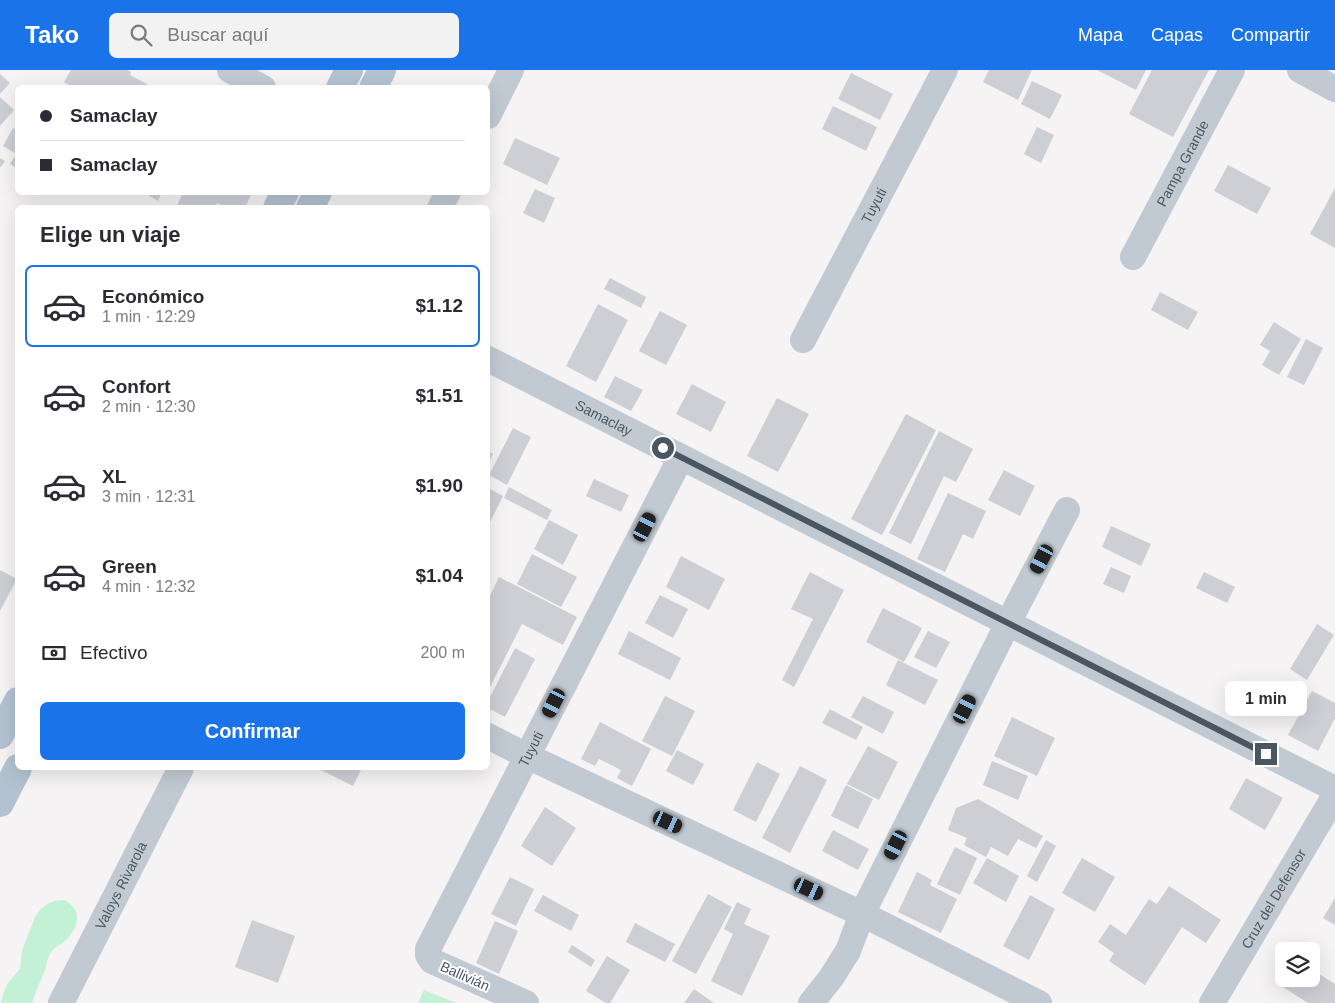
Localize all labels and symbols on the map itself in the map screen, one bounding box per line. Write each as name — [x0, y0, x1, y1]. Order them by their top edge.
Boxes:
street label: Pampa Grande — [1153, 117, 1212, 209]
street label: Tuyuti — [858, 185, 890, 226]
street label: Samaclay — [573, 397, 635, 439]
route start — [652, 437, 674, 459]
car — [631, 510, 658, 544]
car — [1028, 542, 1055, 576]
callout: 1 min — [1225, 682, 1307, 716]
car — [540, 686, 567, 720]
car — [951, 692, 978, 726]
street label: Tuyuti — [515, 729, 547, 769]
route end — [1255, 743, 1277, 765]
car — [651, 809, 684, 835]
car — [882, 828, 909, 862]
street label: Valoys Rivarola — [92, 839, 150, 932]
street label: Cruz del Defensor — [1238, 846, 1309, 952]
car — [792, 876, 825, 902]
street label: Ballivián — [438, 958, 492, 994]

